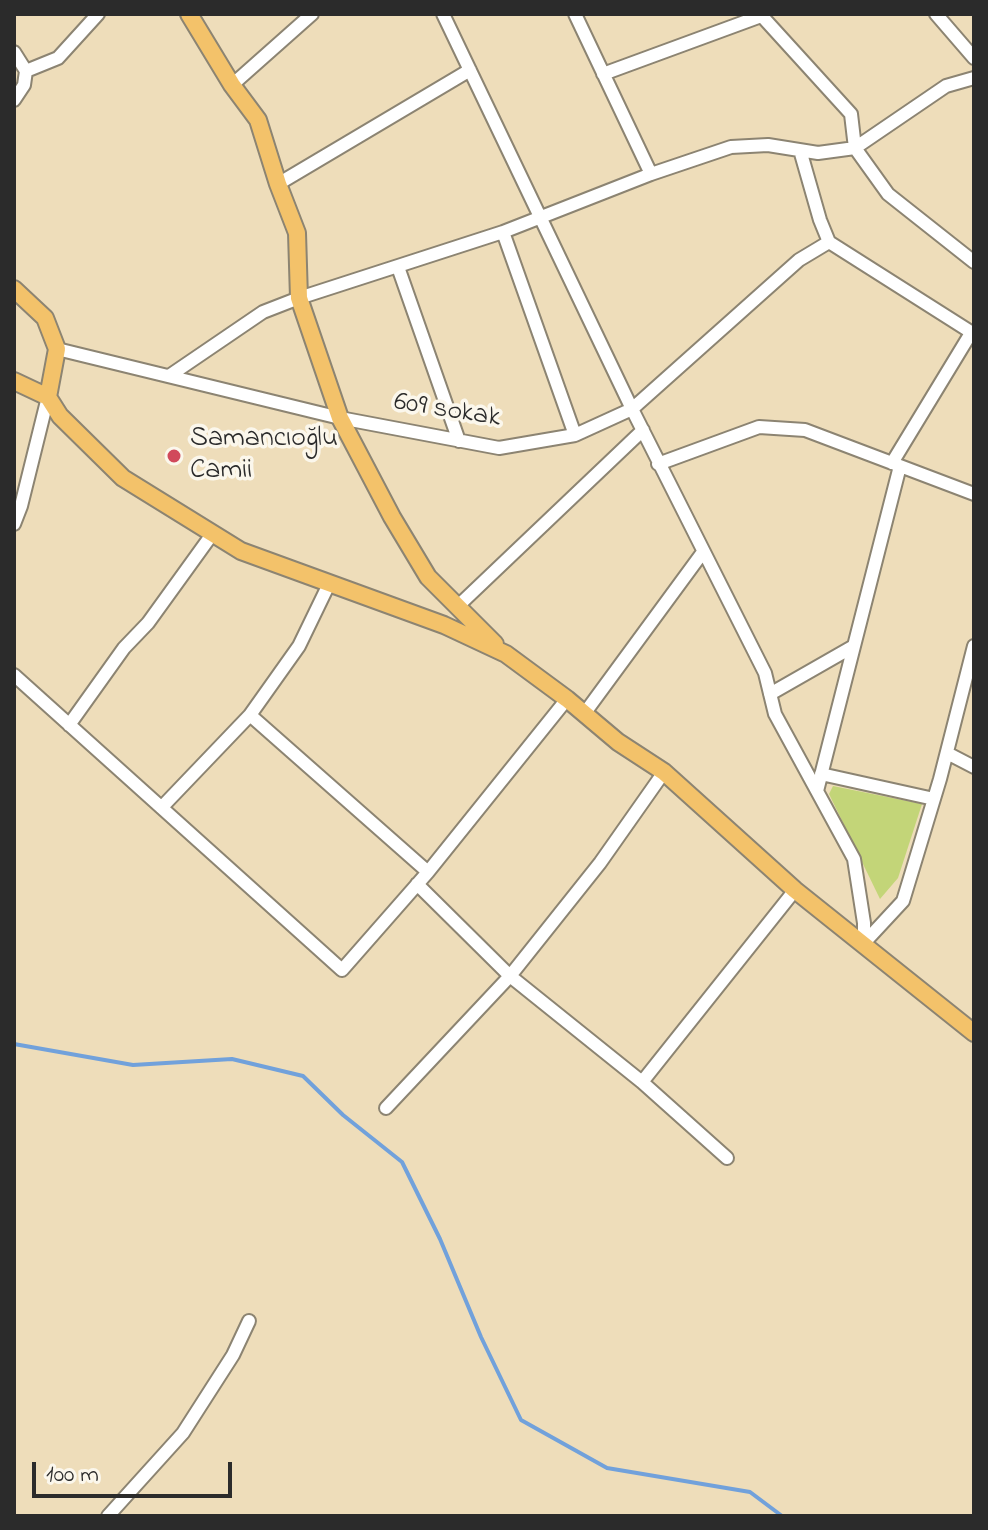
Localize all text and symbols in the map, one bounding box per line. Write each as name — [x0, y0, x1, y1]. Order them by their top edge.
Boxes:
street label: 609 sokak — [391, 387, 503, 437]
place label: Samancıoğlu Camii — [190, 423, 338, 489]
marker: Samancıoğlu Camii — [165, 447, 183, 465]
scale bar — [36, 1446, 236, 1496]
text: 100 m — [46, 1458, 99, 1493]

